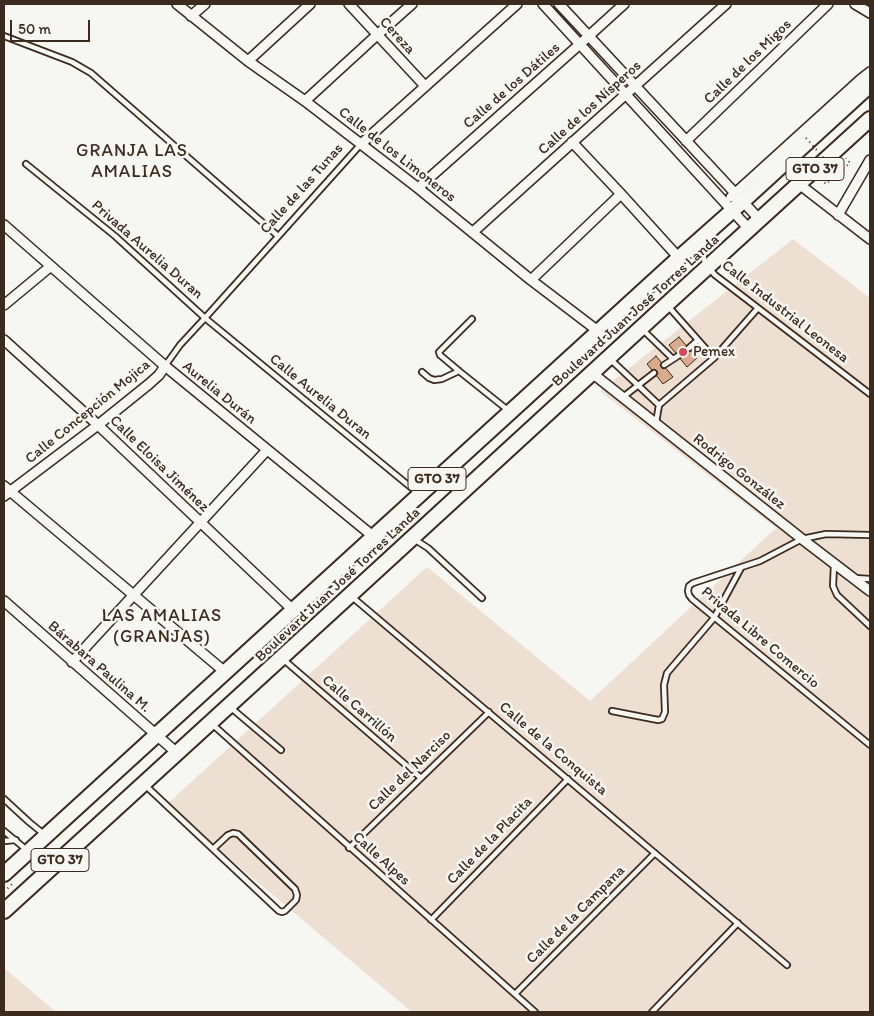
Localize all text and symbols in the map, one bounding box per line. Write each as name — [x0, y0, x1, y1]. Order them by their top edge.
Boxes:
scale bar — [12, 10, 92, 42]
street label: Cereza — [375, 14, 419, 58]
street label: Calle de los Migos — [700, 16, 796, 108]
text: 50 m — [18, 20, 51, 38]
street label: Calle de los Dátiles — [460, 39, 564, 133]
street label: Calle de los Nísperos — [535, 57, 645, 159]
street label: Calle de los Limoneros — [335, 103, 459, 207]
district label: GRANJA LAS AMALIAS — [75, 140, 189, 182]
street label: Calle de las Tunas — [257, 140, 347, 238]
road number: GTO 37 — [786, 157, 844, 180]
street label: Privada Aurelia Duran — [88, 197, 206, 303]
street label: Boulevard Juan José Torres Landa — [549, 231, 723, 391]
street label: Calle Industrial Leonesa — [718, 257, 852, 367]
place label: Pemex — [693, 343, 735, 361]
marker: Pemex — [677, 346, 689, 358]
street label: Calle Aurelia Duran — [265, 350, 375, 444]
street label: Calle Concepción Mojica — [22, 356, 154, 468]
street label: Aurelia Durán — [178, 358, 260, 428]
street label: Calle Eloisa Jiménez — [105, 412, 213, 516]
street label: Rodrigo González — [689, 430, 789, 514]
road number: GTO 37 — [408, 468, 466, 490]
street label: Boulevard Juan José Torres Landa — [252, 504, 424, 666]
street label: Privada Libre Comercio — [697, 583, 823, 693]
district label: LAS AMALIAS (GRANJAS) — [100, 605, 224, 648]
street label: Bárabara Paulina M. — [44, 617, 154, 717]
street label: Calle Carrillón — [318, 672, 400, 746]
street label: Calle de la Conquista — [495, 698, 611, 800]
street label: Calle del Narciso — [365, 727, 455, 815]
street label: Calle de la Placita — [443, 793, 537, 889]
street label: Calle Alpes — [348, 828, 414, 890]
road number: GTO 37 — [31, 848, 89, 872]
street label: Calle de la Campana — [523, 862, 629, 968]

